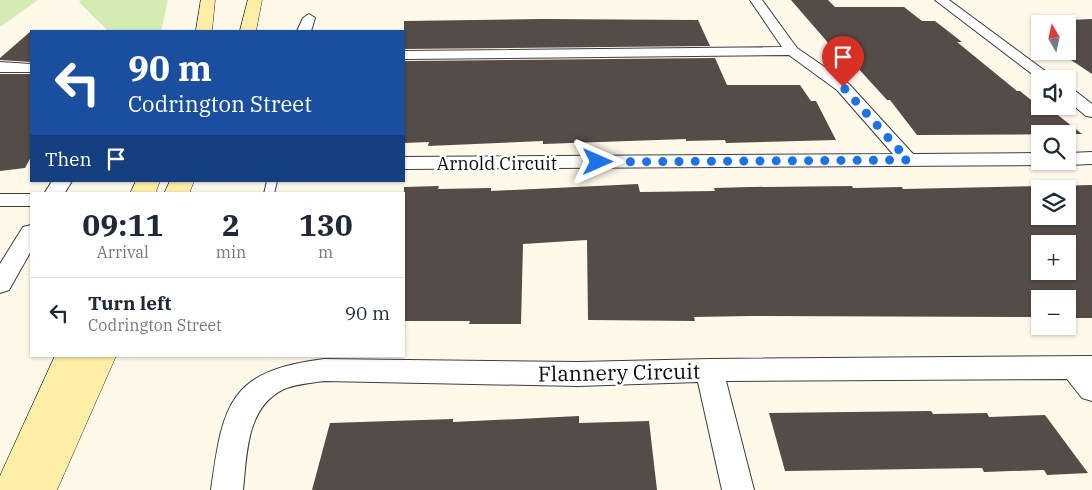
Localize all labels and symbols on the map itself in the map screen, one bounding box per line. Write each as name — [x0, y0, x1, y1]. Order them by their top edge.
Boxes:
north arrow — [1031, 15, 1076, 60]
pin — [822, 36, 864, 87]
position arrow — [571, 135, 623, 187]
street label: Arnold Circuit — [437, 152, 557, 175]
street label: Flannery Circuit — [538, 357, 700, 387]

